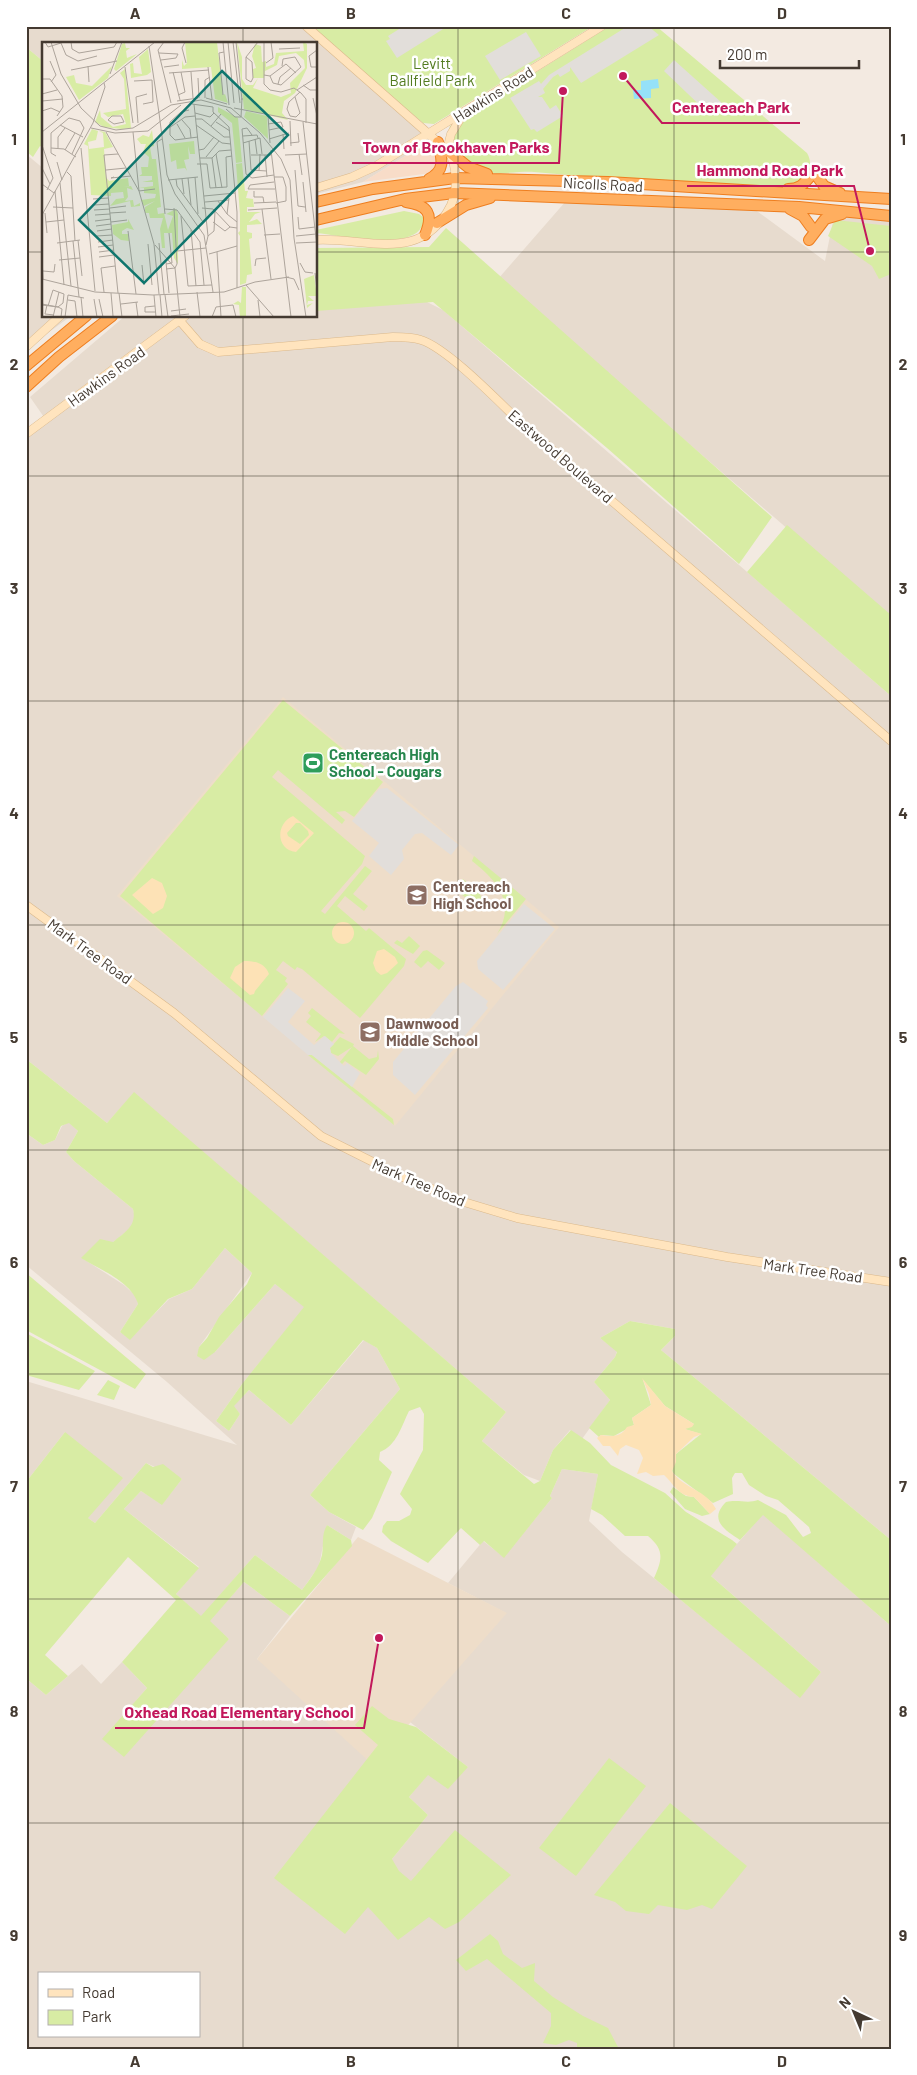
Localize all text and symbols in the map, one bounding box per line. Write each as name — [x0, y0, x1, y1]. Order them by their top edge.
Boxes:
text: A — [130, 3, 141, 22]
text: B — [346, 3, 356, 22]
text: C — [561, 3, 571, 22]
text: D — [777, 3, 787, 22]
scale bar — [720, 38, 858, 70]
inset map — [42, 42, 318, 318]
text: 200 m — [727, 45, 767, 63]
park label: Levitt Ballfield Park — [389, 54, 475, 89]
street label: Hawkins Road — [450, 62, 536, 126]
callout: Centereach Park — [662, 92, 800, 123]
text: Centereach Park — [672, 97, 790, 116]
text: 1 — [11, 129, 17, 148]
text: 1 — [900, 129, 906, 148]
callout: Town of Brookhaven Parks — [352, 132, 559, 163]
text: Town of Brookhaven Parks — [362, 137, 550, 156]
callout: Hammond Road Park — [687, 155, 854, 186]
text: Hammond Road Park — [697, 160, 844, 179]
street label: Nicolls Road — [562, 173, 644, 195]
street label: Hawkins Road — [64, 342, 148, 410]
text: 2 — [10, 354, 19, 373]
text: 2 — [899, 354, 908, 373]
street label: Eastwood Boulevard — [505, 406, 617, 506]
text: 3 — [10, 578, 18, 597]
text: 3 — [899, 578, 907, 597]
place label: Centereach High School - Cougars — [329, 745, 442, 780]
sports icon: Centereach High School - Cougars — [301, 751, 325, 775]
text: 4 — [9, 803, 19, 822]
text: 4 — [898, 803, 908, 822]
place label: Centereach High School — [433, 877, 511, 912]
school or university icon: Centereach High School — [405, 883, 429, 907]
street label: Mark Tree Road — [44, 914, 136, 988]
place label: Dawnwood Middle School — [386, 1014, 478, 1049]
school or university icon: Dawnwood Middle School — [358, 1020, 382, 1044]
text: 5 — [10, 1027, 19, 1046]
text: 5 — [899, 1027, 908, 1046]
street label: Mark Tree Road — [370, 1154, 468, 1210]
text: 6 — [10, 1252, 19, 1271]
text: 6 — [899, 1252, 908, 1271]
street label: Mark Tree Road — [762, 1254, 864, 1286]
text: 7 — [10, 1476, 18, 1495]
text: 7 — [899, 1476, 907, 1495]
callout: Oxhead Road Elementary School — [115, 1697, 364, 1728]
text: 8 — [10, 1701, 19, 1720]
text: 8 — [899, 1701, 908, 1720]
text: Oxhead Road Elementary School — [124, 1702, 354, 1721]
text: 9 — [10, 1925, 18, 1944]
text: 9 — [899, 1925, 907, 1944]
legend — [38, 1972, 200, 2038]
text: Road — [82, 1983, 115, 2001]
north arrow — [830, 1988, 880, 2038]
text: N — [835, 1993, 854, 2012]
text: Park — [82, 2007, 112, 2025]
text: A — [130, 2051, 141, 2070]
text: B — [346, 2051, 356, 2070]
text: C — [561, 2051, 571, 2070]
text: D — [777, 2051, 787, 2070]

